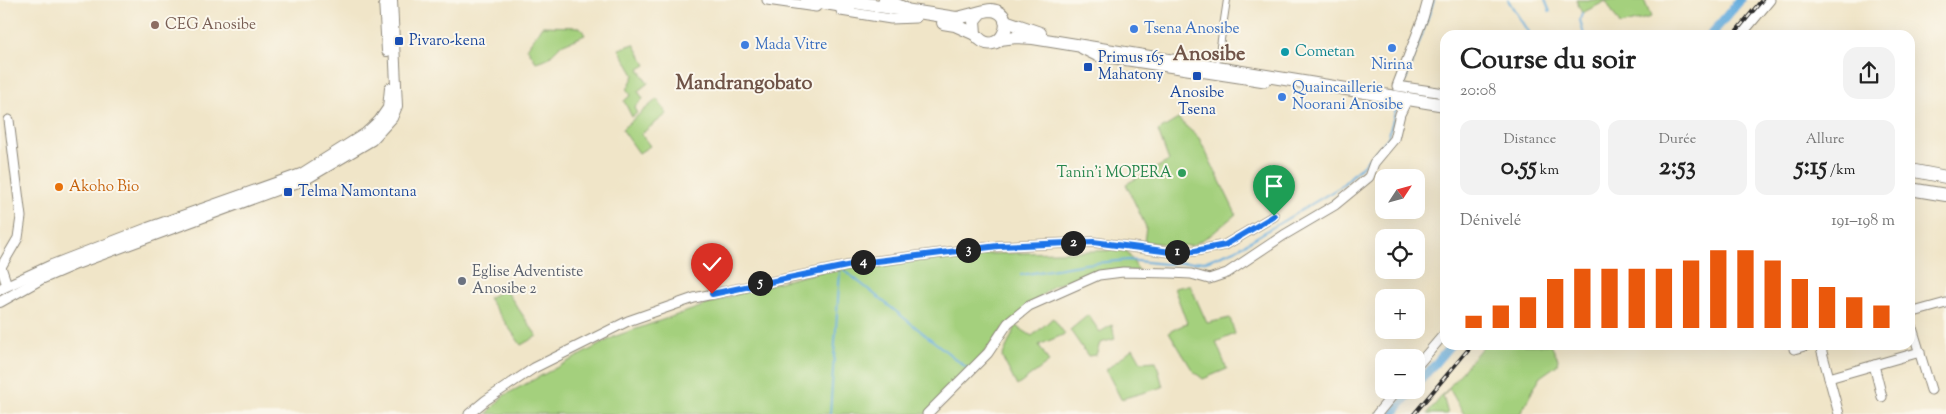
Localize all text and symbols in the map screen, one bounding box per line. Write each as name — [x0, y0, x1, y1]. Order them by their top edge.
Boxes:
place label: CEG Anosibe — [165, 15, 256, 36]
marker: CEG Anosibe — [149, 19, 161, 31]
place label: Tsena Anosibe — [1144, 19, 1239, 40]
marker: Tsena Anosibe — [1128, 23, 1140, 35]
place label: Pivaro-kena — [409, 31, 486, 52]
marker: Pivaro-kena — [393, 35, 405, 47]
place label: Mada Vitre — [755, 35, 827, 56]
marker: Mada Vitre — [739, 39, 751, 51]
district label: Anosibe — [1173, 41, 1245, 70]
text: Course du soir — [1460, 41, 1636, 81]
place label: Cometan — [1295, 42, 1355, 63]
marker: Nirina — [1386, 42, 1398, 54]
marker: Cometan — [1279, 46, 1291, 58]
button: share — [1843, 47, 1895, 99]
place label: Primus 165 Mahatony — [1098, 48, 1164, 86]
place label: Nirina — [1371, 55, 1413, 76]
marker: Primus 165 Mahatony — [1082, 61, 1094, 73]
district label: Mandrangobato — [676, 70, 812, 99]
marker: Anosibe Tsena — [1191, 70, 1203, 82]
place label: Quaincaillerie Noorani Anosibe — [1292, 78, 1403, 116]
text: 20:08 — [1460, 80, 1496, 103]
place label: Anosibe Tsena — [1170, 83, 1224, 121]
marker: Quaincaillerie Noorani Anosibe — [1276, 91, 1288, 103]
text: Distance — [1503, 130, 1556, 150]
text: Durée — [1659, 130, 1696, 150]
text: Allure — [1806, 130, 1845, 150]
text: 0.55 — [1501, 150, 1537, 186]
text: 2:53 — [1659, 150, 1696, 186]
text: 5:15 — [1795, 150, 1827, 186]
text: km — [1537, 161, 1559, 181]
text: /km — [1827, 161, 1855, 181]
place label: Tanin'i MOPERA — [1057, 163, 1172, 184]
pin — [1253, 165, 1295, 216]
marker: Tanin'i MOPERA — [1176, 167, 1188, 179]
north arrow — [1375, 169, 1425, 219]
map controls — [1375, 169, 1425, 399]
icon: arrive — [1260, 172, 1288, 200]
place label: Akoho Bio — [69, 177, 139, 198]
marker: Akoho Bio — [53, 181, 65, 193]
place label: Telma Namontana — [298, 182, 417, 203]
marker: Telma Namontana — [282, 186, 294, 198]
text: Dénivelé — [1460, 210, 1521, 233]
text: 191–198 m — [1831, 210, 1895, 233]
button: locate — [1375, 229, 1425, 279]
pin: 2 — [1060, 230, 1086, 256]
text: 2 — [1070, 233, 1077, 253]
pin: 3 — [956, 238, 980, 262]
text: 3 — [966, 240, 971, 260]
pin: 1 — [1164, 240, 1190, 264]
text: 1 — [1175, 242, 1180, 262]
pin — [691, 243, 733, 294]
icon: check — [698, 250, 726, 278]
pin: 4 — [850, 250, 876, 274]
text: 4 — [860, 252, 867, 272]
place label: Eglise Adventiste Anosibe 2 — [472, 262, 583, 300]
pin: 5 — [748, 270, 772, 296]
text: 5 — [758, 273, 763, 293]
marker: Eglise Adventiste Anosibe 2 — [456, 275, 468, 287]
button: + — [1375, 289, 1425, 339]
button: − — [1375, 349, 1425, 399]

